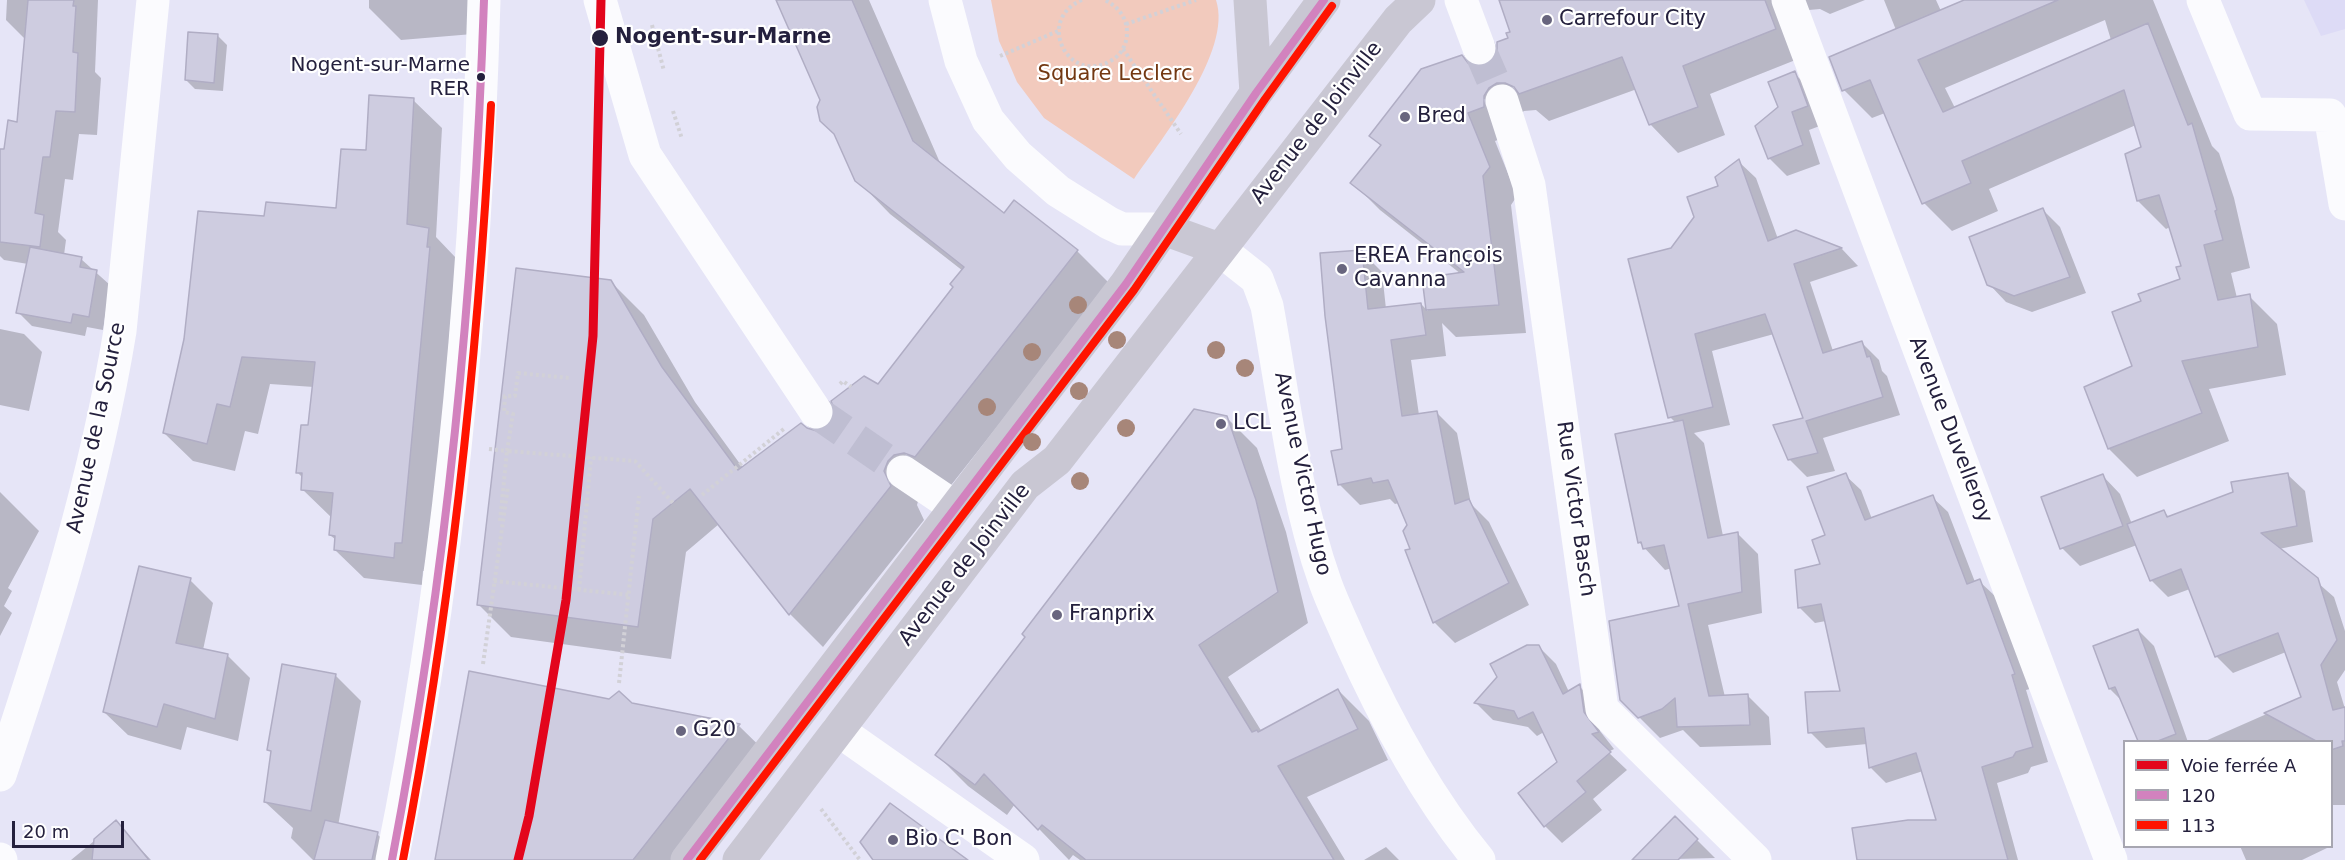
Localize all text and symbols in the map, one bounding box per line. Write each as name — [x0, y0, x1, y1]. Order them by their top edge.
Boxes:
place label: Carrefour City — [1559, 7, 1706, 33]
marker: Carrefour City — [1540, 13, 1554, 27]
place label: Nogent-sur-Marne — [615, 25, 831, 51]
marker: Nogent-sur-Marne — [590, 28, 610, 48]
street label: Avenue de Joinville — [1246, 37, 1388, 209]
place label: Nogent-sur-Marne RER — [290, 54, 470, 101]
park label: Square Leclerc — [1038, 62, 1192, 88]
marker: Nogent-sur-Marne RER — [475, 71, 487, 83]
place label: Bred — [1417, 104, 1466, 130]
marker: Bred — [1398, 110, 1412, 124]
place label: EREA François Cavanna — [1354, 244, 1503, 294]
marker: EREA François Cavanna — [1335, 262, 1349, 276]
street label: Avenue de la Source — [62, 320, 132, 536]
street label: Avenue Duvelleroy — [1903, 333, 1997, 527]
street label: Avenue Victor Hugo — [1268, 370, 1336, 578]
place label: LCL — [1233, 411, 1271, 437]
marker: LCL — [1214, 417, 1228, 431]
street label: Rue Victor Basch — [1550, 419, 1600, 599]
street label: Avenue de Joinville — [894, 479, 1036, 651]
place label: Franprix — [1069, 602, 1155, 628]
marker: Franprix — [1050, 608, 1064, 622]
place label: G20 — [693, 718, 736, 744]
marker: G20 — [674, 724, 688, 738]
legend — [2123, 740, 2333, 848]
text: Voie ferrée A — [2181, 755, 2296, 776]
text: 120 — [2181, 785, 2215, 806]
scale bar — [15, 809, 128, 847]
text: 113 — [2181, 815, 2215, 836]
text: 20 m — [23, 821, 69, 842]
place label: Bio C' Bon — [905, 827, 1012, 853]
marker: Bio C' Bon — [886, 833, 900, 847]

